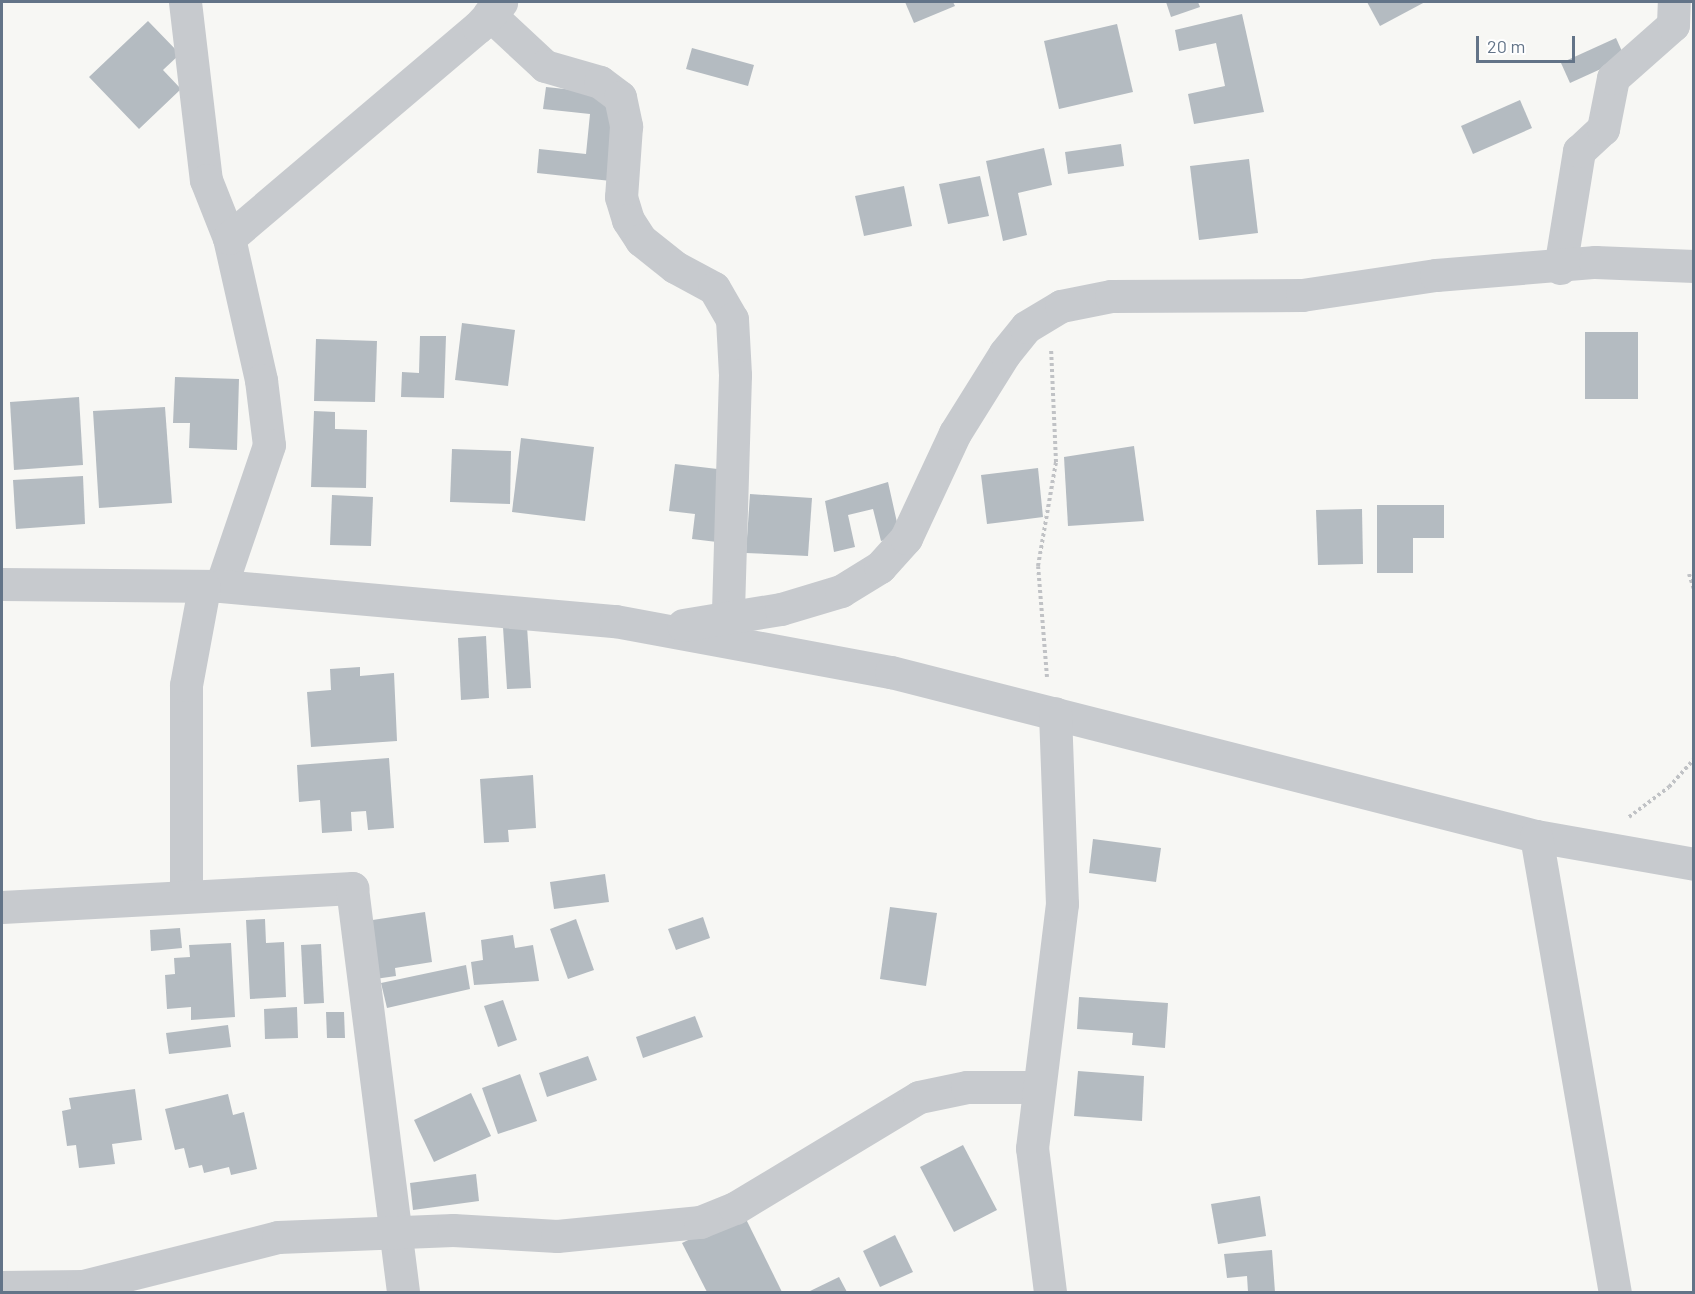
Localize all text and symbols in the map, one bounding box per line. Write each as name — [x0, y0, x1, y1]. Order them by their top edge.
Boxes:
scale bar — [1479, 24, 1578, 62]
text: 20 m — [1487, 35, 1525, 57]

